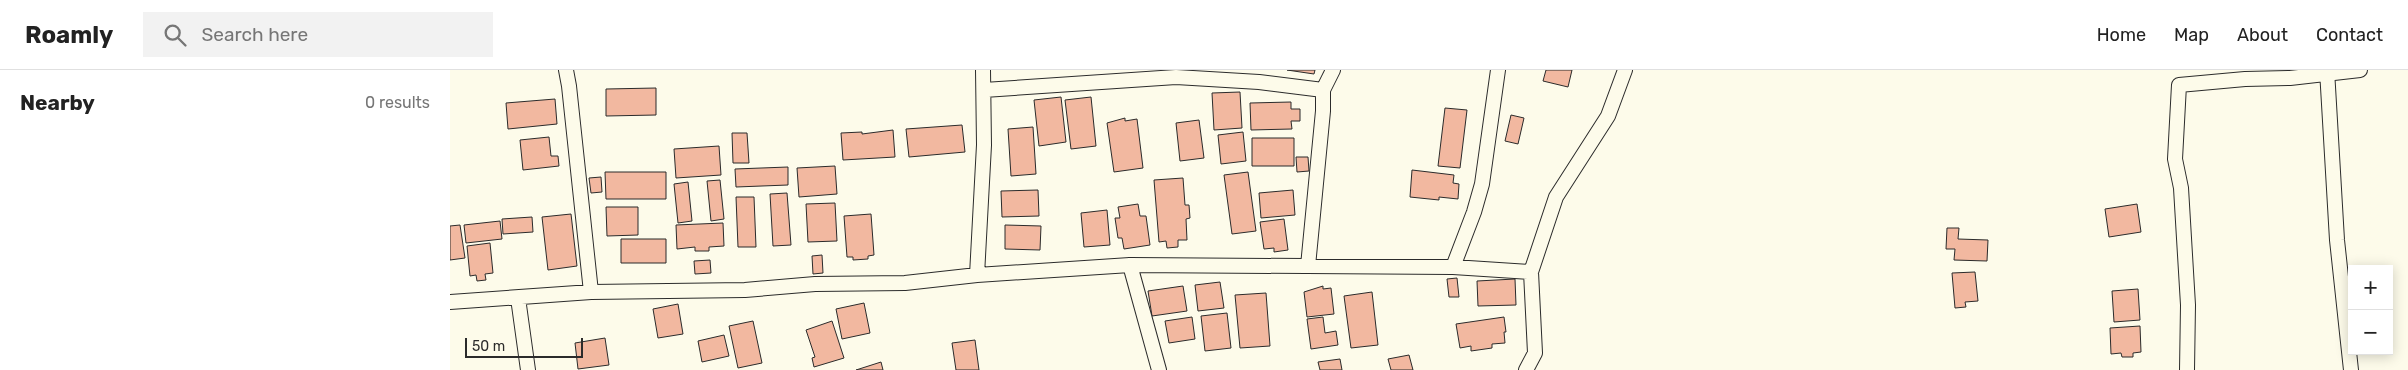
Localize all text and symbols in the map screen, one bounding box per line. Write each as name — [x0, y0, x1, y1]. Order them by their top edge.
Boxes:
search box — [143, 12, 493, 57]
text: Roamly — [25, 21, 113, 49]
icon: search — [161, 21, 189, 49]
text: Search here — [201, 23, 308, 46]
text: Home — [2097, 24, 2146, 46]
text: Map — [2174, 24, 2209, 46]
text: About — [2237, 24, 2288, 46]
text: Contact — [2316, 24, 2383, 46]
text: Nearby — [20, 90, 95, 115]
text: 0 results — [365, 93, 430, 112]
map controls — [2348, 265, 2393, 355]
button: + — [2348, 265, 2393, 310]
button: − — [2348, 310, 2393, 355]
scale bar — [465, 335, 582, 358]
text: 50 m — [472, 338, 505, 355]

